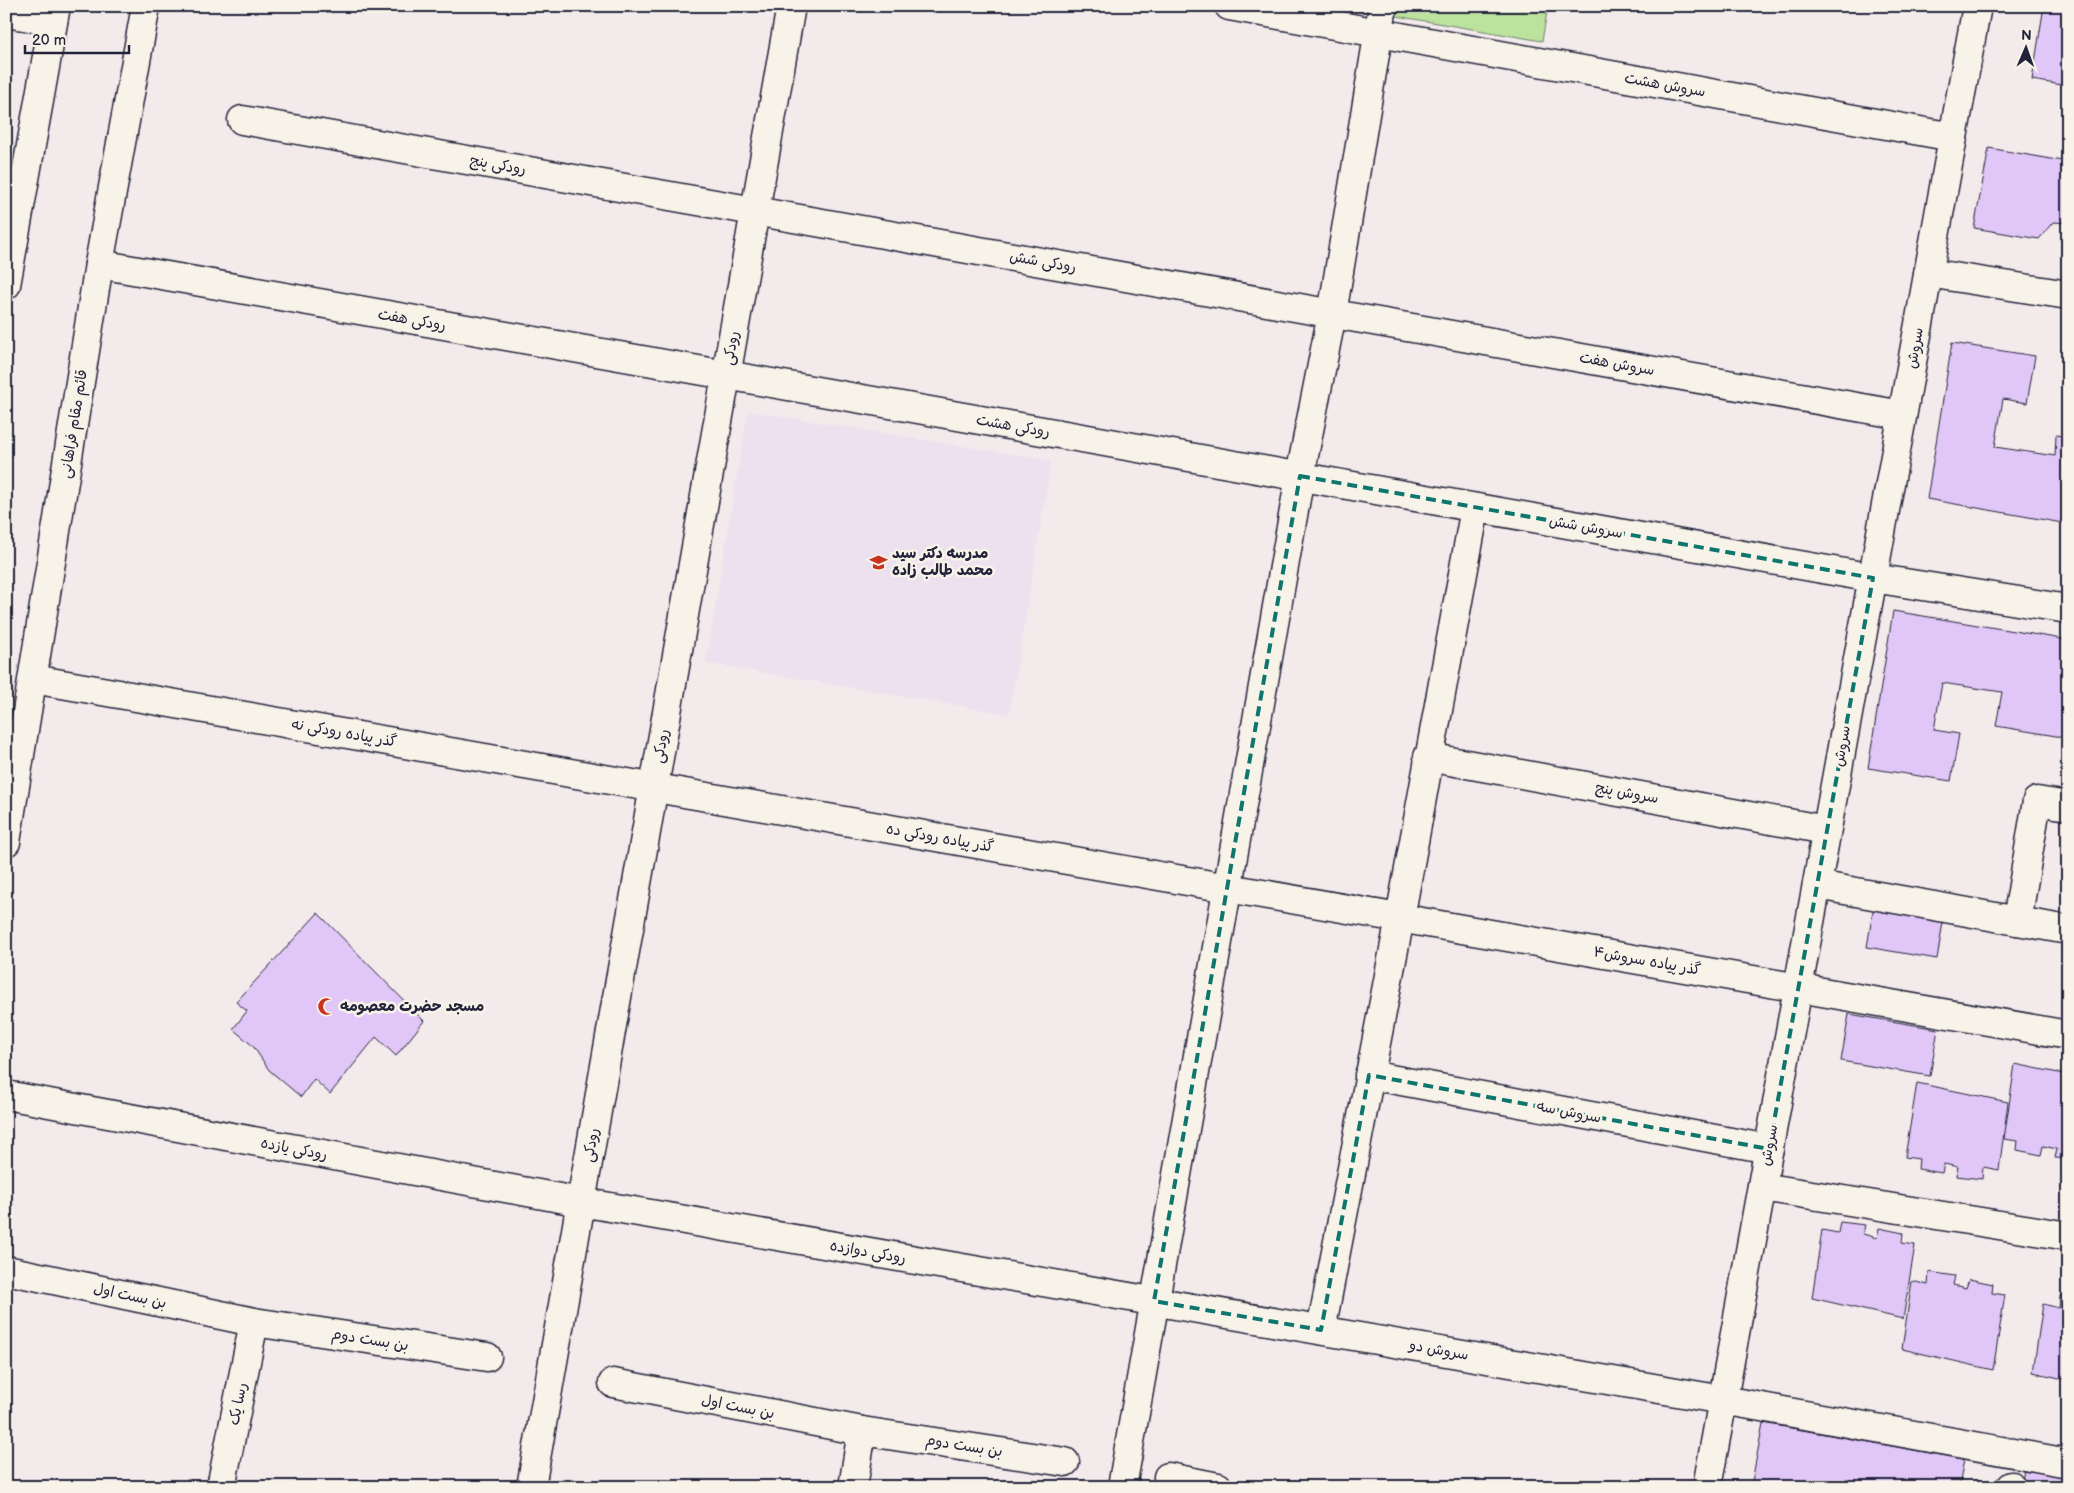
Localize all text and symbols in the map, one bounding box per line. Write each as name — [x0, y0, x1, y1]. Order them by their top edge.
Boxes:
scale bar — [25, 22, 129, 54]
north arrow — [2002, 22, 2052, 72]
text: N — [2021, 27, 2032, 44]
text: 20 m — [32, 31, 66, 50]
street label: سروش هشت — [1623, 69, 1707, 101]
street label: رودکی پنج — [468, 151, 528, 179]
street label: رودکی شش — [1008, 247, 1078, 277]
street label: رودکی هفت — [376, 305, 448, 335]
street label: سروش — [1902, 326, 1928, 370]
street label: رودکی — [719, 329, 743, 367]
street label: سروش هفت — [1578, 348, 1656, 380]
street label: قائم مقام فراهانی — [56, 368, 94, 480]
street label: رودکی هشت — [975, 410, 1051, 442]
street label: سروش شش — [1548, 511, 1624, 543]
place label: مدرسه دکتر سید محمد طالب زاده — [892, 544, 993, 580]
school or university icon: مدرسه دکتر سید محمد طالب زاده — [868, 552, 888, 572]
street label: گذر پیاده رودکی نه — [290, 714, 398, 752]
street label: سروش — [1829, 724, 1855, 768]
street label: رودکی — [649, 727, 673, 765]
street label: سروش پنج — [1594, 778, 1660, 808]
street label: گذر پیاده رودکی ده — [885, 819, 995, 857]
street label: گذر پیاده سروش۴ — [1592, 942, 1702, 980]
mosque icon: مسجد حضرت معصومه — [316, 996, 336, 1016]
place label: مسجد حضرت معصومه — [340, 997, 484, 1016]
street label: سروش سه — [1535, 1096, 1603, 1128]
street label: سروش — [1756, 1123, 1782, 1167]
street label: رودکی — [579, 1126, 603, 1164]
street label: رودکی یازده — [259, 1133, 329, 1165]
street label: رودکی دوازده — [828, 1236, 908, 1268]
street label: بن بست اول — [92, 1279, 168, 1313]
street label: بن بست دوم — [330, 1325, 410, 1357]
street label: سروش دو — [1407, 1335, 1470, 1365]
street label: رسا یک — [225, 1381, 251, 1427]
street label: بن بست اول — [700, 1391, 776, 1423]
street label: بن بست دوم — [924, 1431, 1004, 1463]

